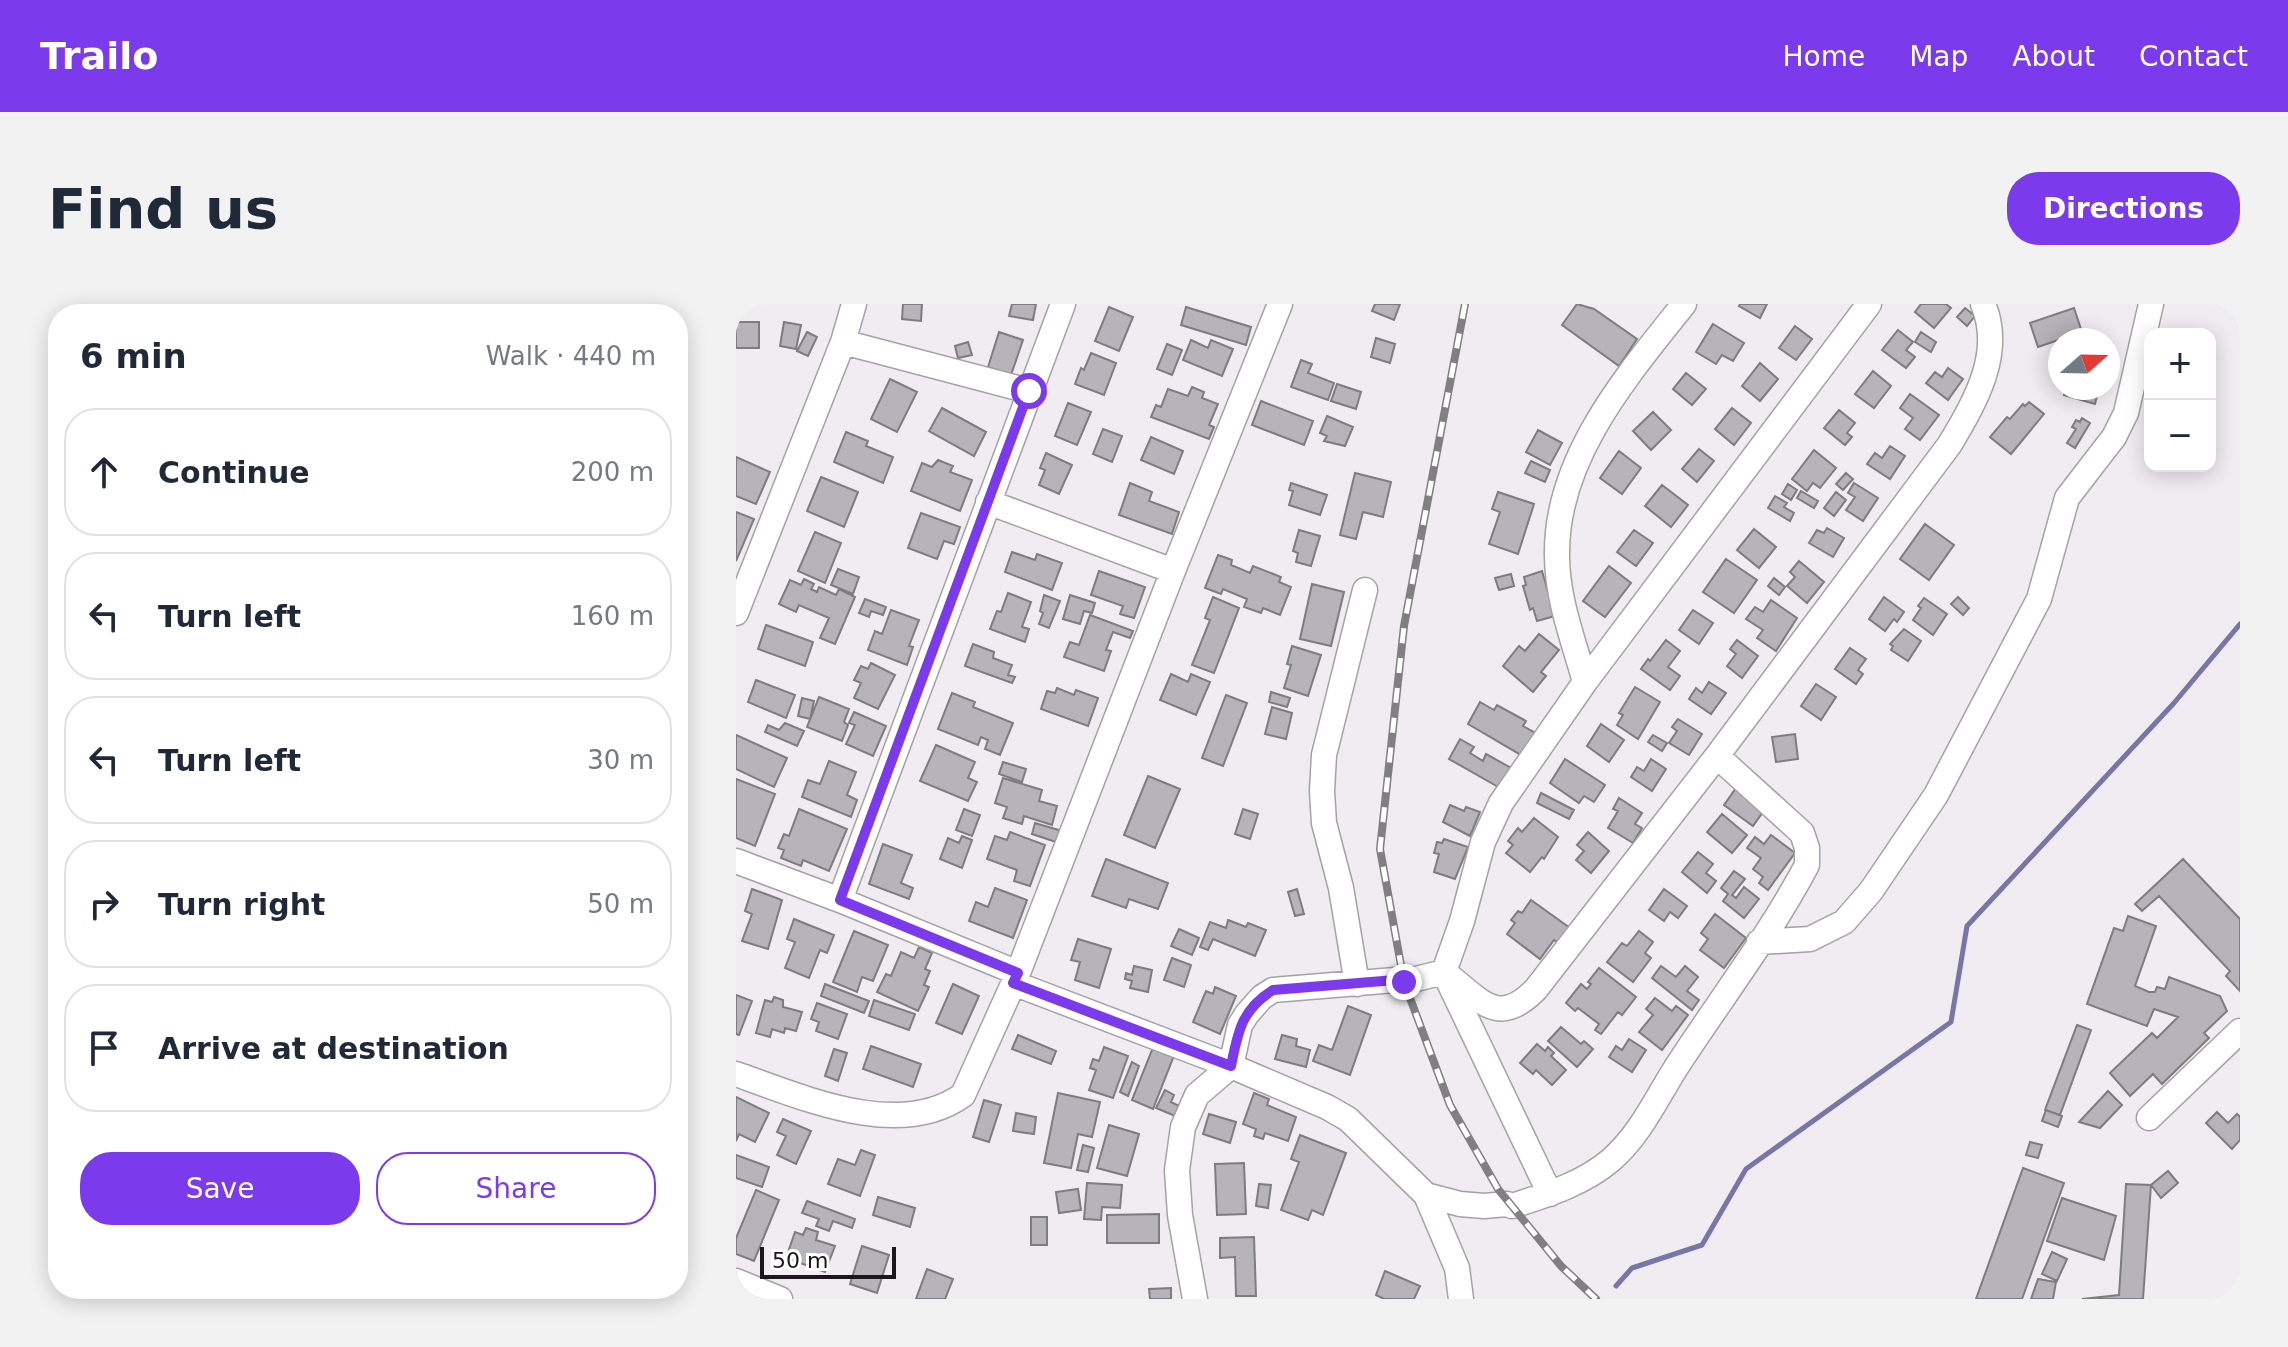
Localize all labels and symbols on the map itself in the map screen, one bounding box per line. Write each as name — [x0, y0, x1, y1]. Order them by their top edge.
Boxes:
north arrow — [2048, 328, 2120, 400]
route start — [1011, 373, 1047, 409]
route end — [1386, 964, 1422, 1000]
scale bar — [760, 1243, 896, 1279]

